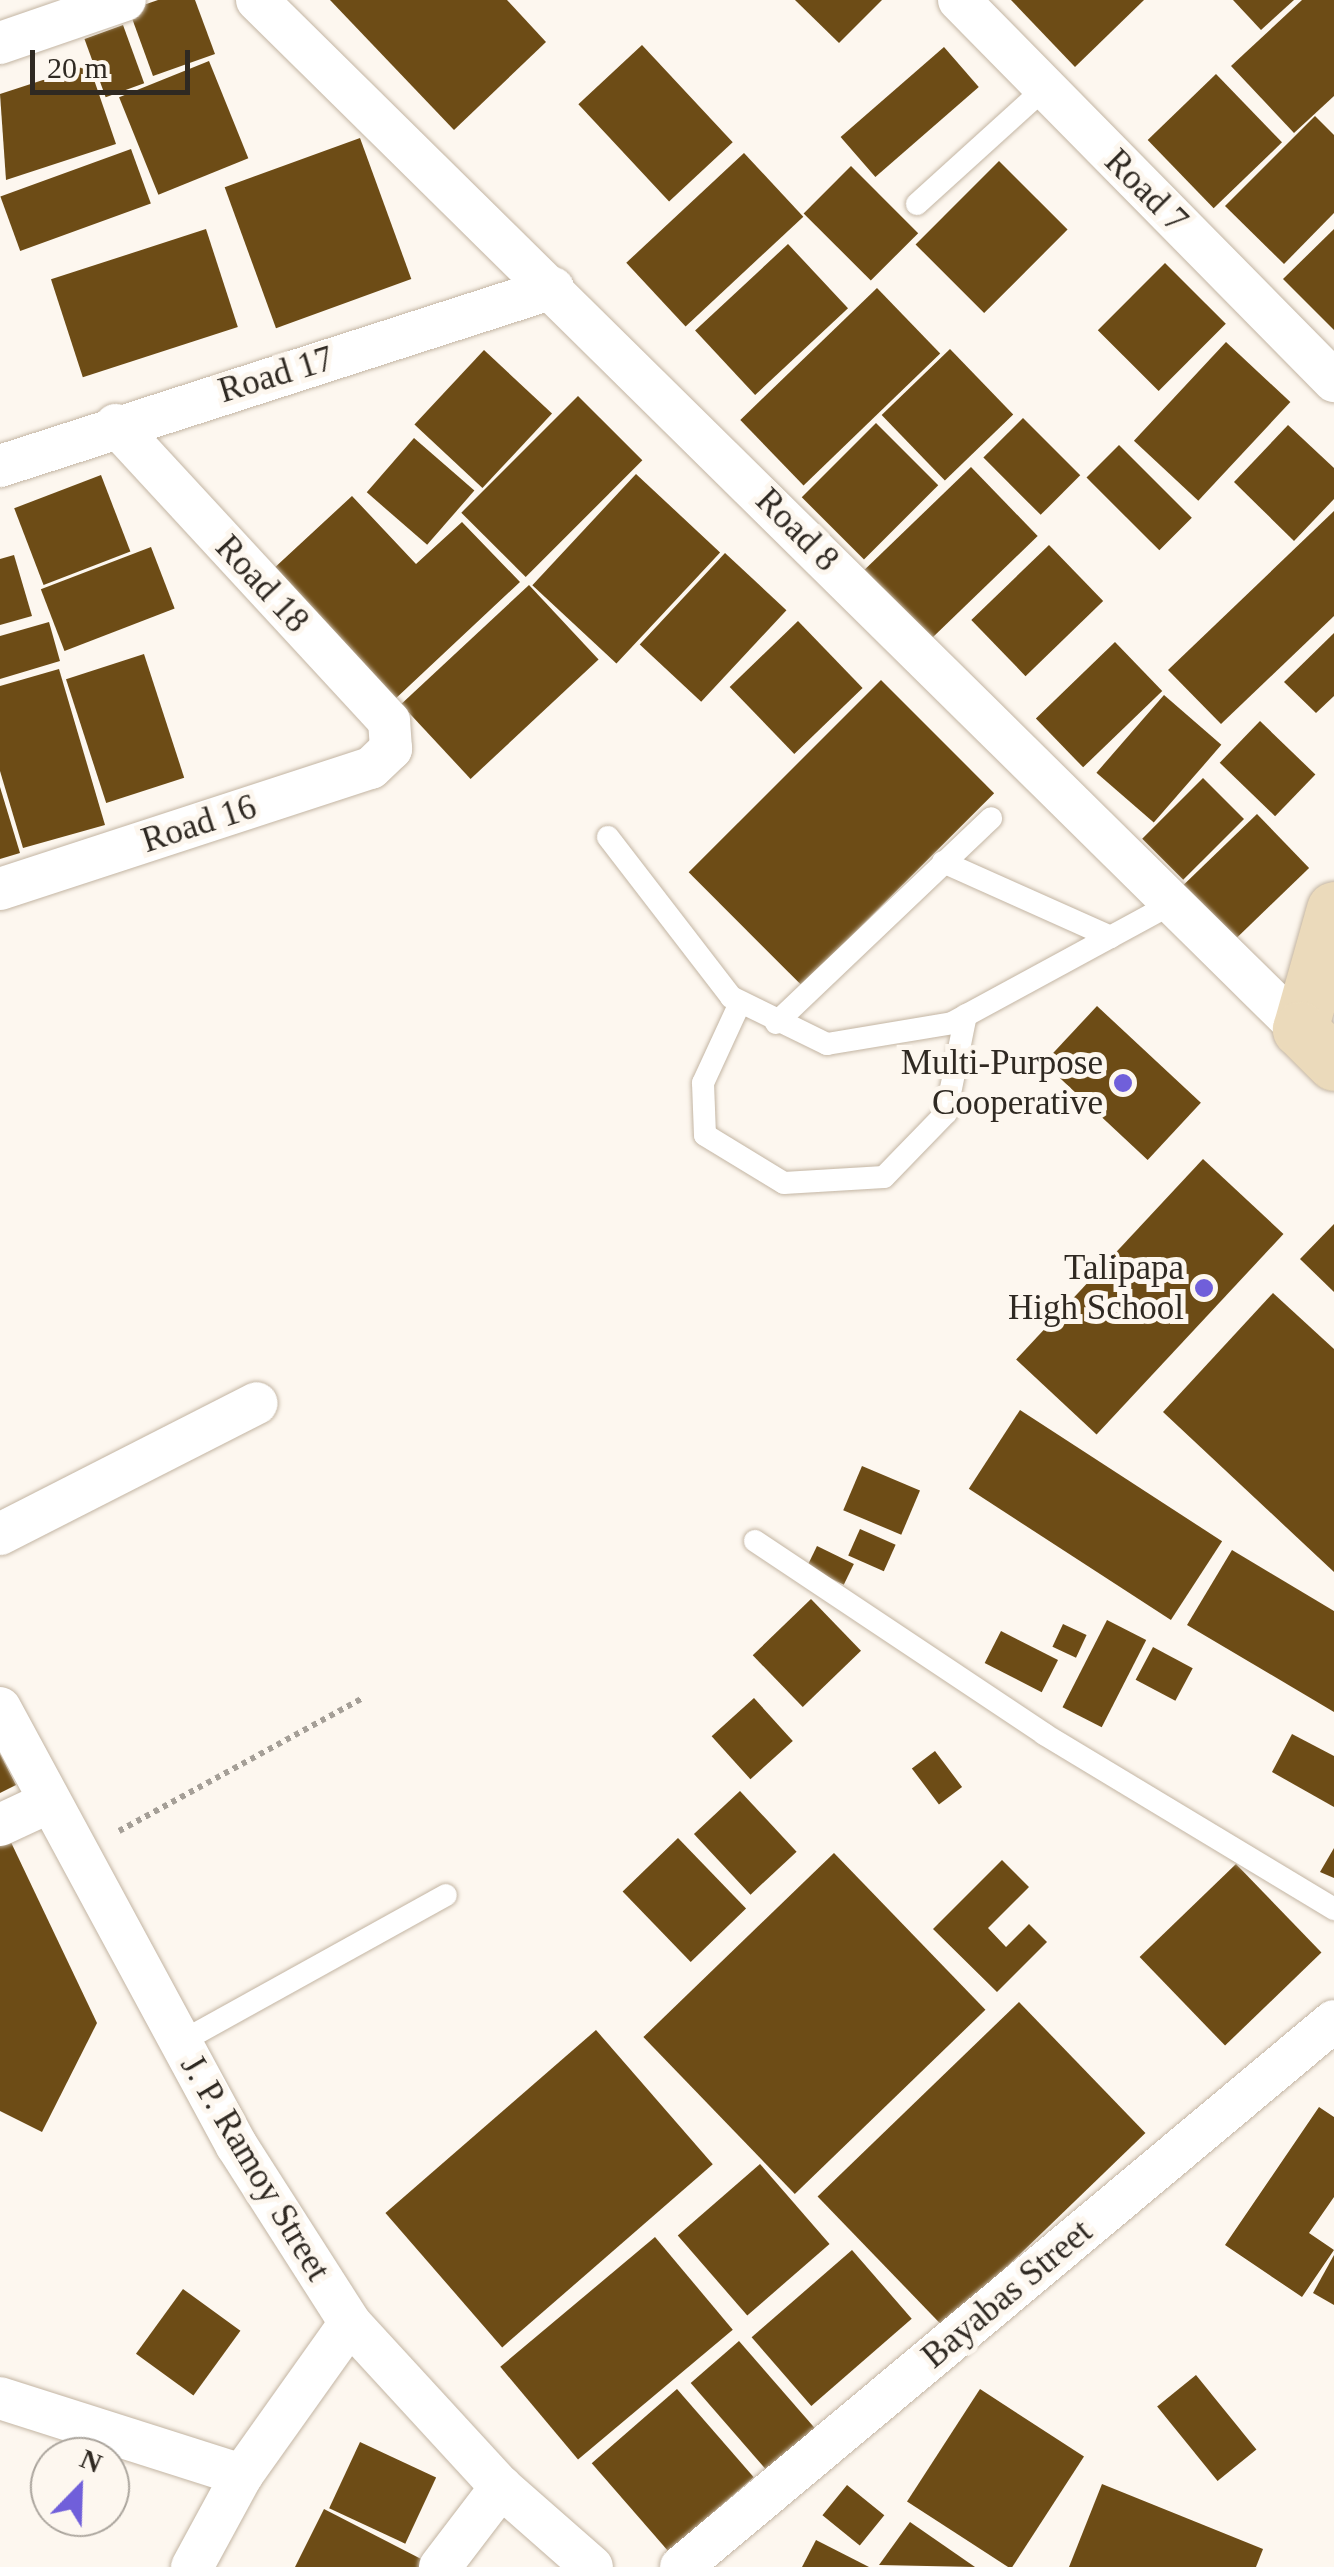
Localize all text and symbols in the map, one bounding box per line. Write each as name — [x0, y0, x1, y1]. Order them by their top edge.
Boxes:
scale bar — [35, 30, 195, 92]
text: 20 m — [47, 51, 108, 84]
street label: Road 7 — [1096, 141, 1196, 241]
street label: Road 17 — [214, 338, 338, 412]
street label: Road 8 — [747, 480, 847, 580]
street label: Road 18 — [207, 527, 317, 641]
street label: Road 16 — [137, 786, 261, 862]
place label: Multi-Purpose Cooperative — [901, 1042, 1103, 1124]
marker: Multi-Purpose Cooperative — [1112, 1072, 1134, 1094]
place label: Talipapa High School — [1008, 1247, 1184, 1329]
marker: Talipapa High School — [1193, 1277, 1215, 1299]
street label: J. P. Ramoy Street — [171, 2048, 339, 2288]
street label: Bayabas Street — [913, 2211, 1101, 2377]
north arrow — [30, 2437, 130, 2537]
text: N — [76, 2443, 106, 2479]

